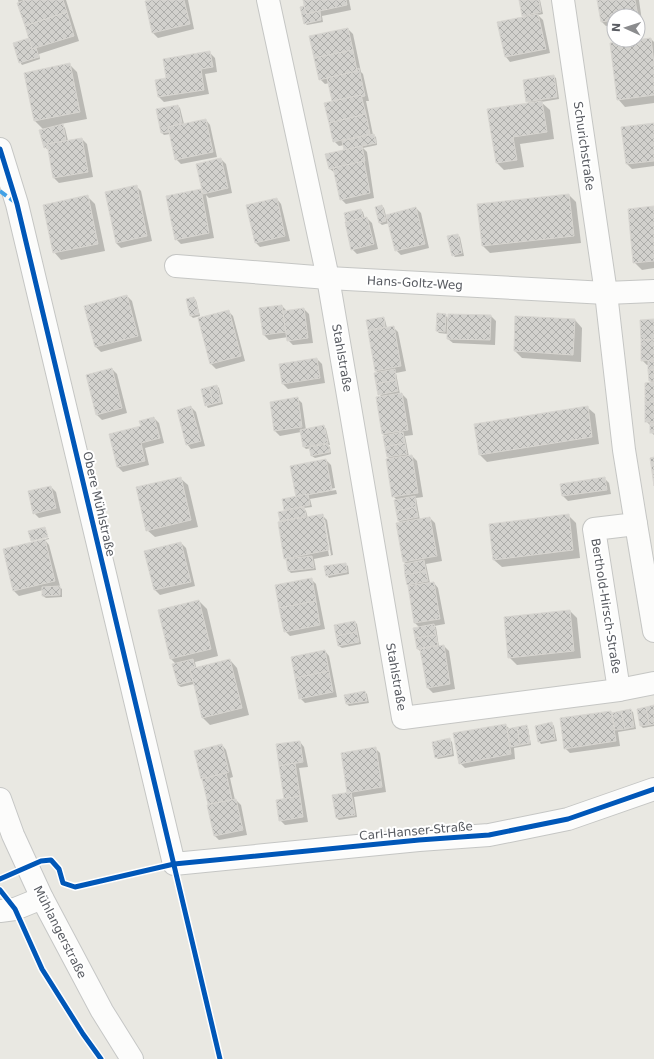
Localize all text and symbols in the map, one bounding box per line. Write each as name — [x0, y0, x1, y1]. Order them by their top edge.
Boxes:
north arrow — [606, 8, 646, 48]
text: N — [610, 23, 623, 32]
street label: Schurichstraße — [571, 100, 597, 192]
street label: Hans-Goltz-Weg — [367, 273, 463, 293]
street label: Stahlstraße — [329, 323, 355, 393]
street label: Obere Mühlstraße — [80, 450, 118, 558]
street label: Berthold-Hirsch-Straße — [588, 537, 624, 675]
street label: Stahlstraße — [383, 642, 409, 712]
street label: Carl-Hanser-Straße — [359, 819, 473, 843]
street label: Mühlangerstraße — [31, 883, 89, 981]

